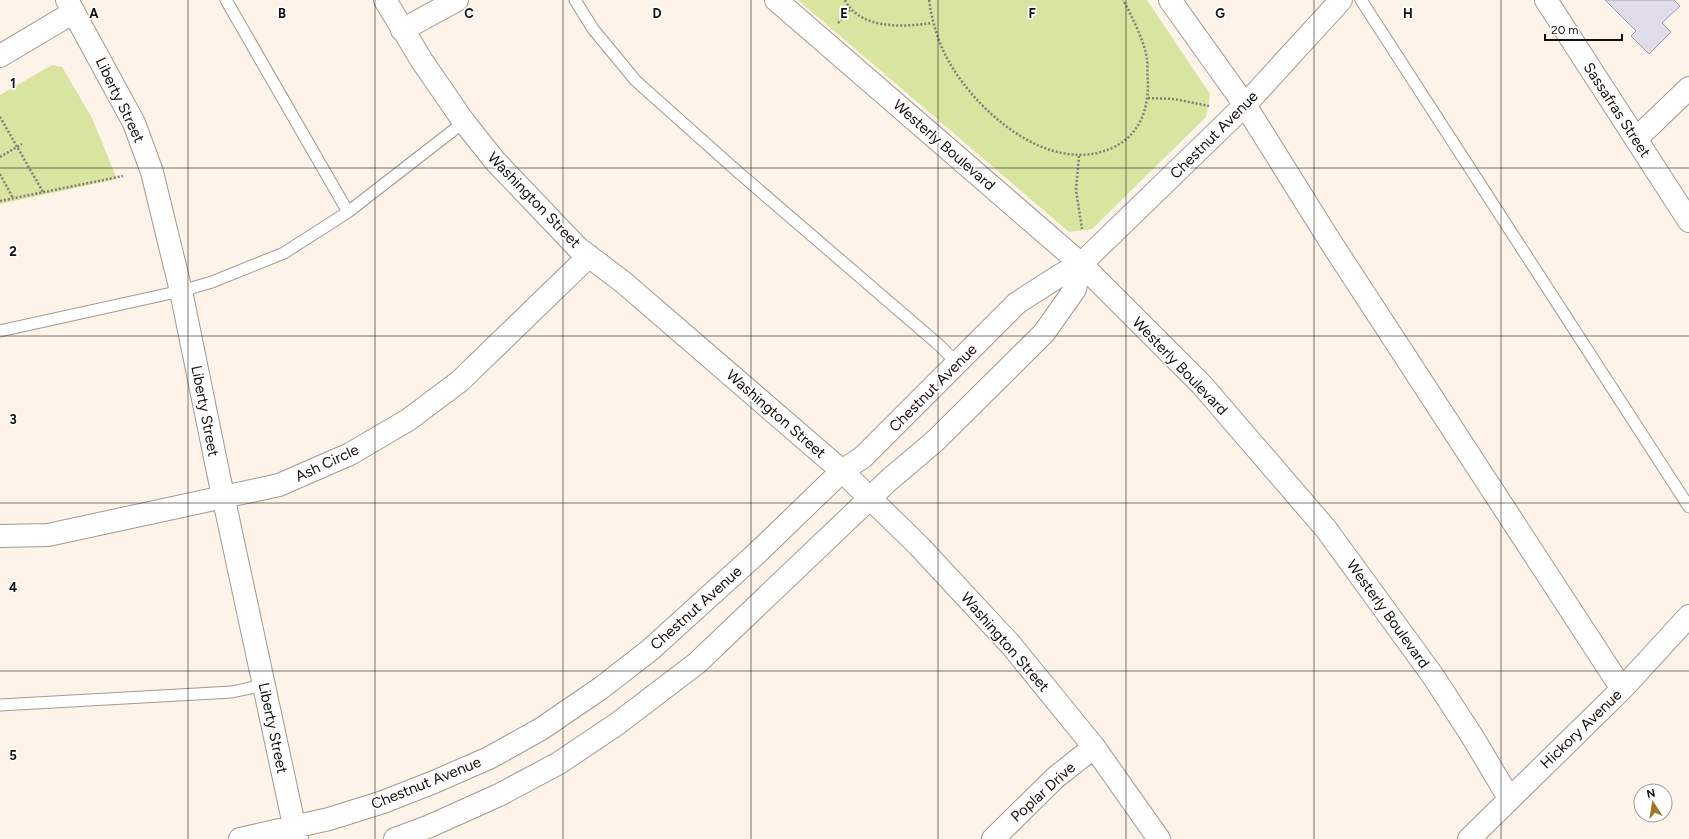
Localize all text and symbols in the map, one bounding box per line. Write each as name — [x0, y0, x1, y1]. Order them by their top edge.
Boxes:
text: A — [89, 6, 99, 21]
text: B — [278, 6, 286, 21]
text: C — [464, 6, 474, 21]
text: D — [652, 6, 662, 21]
text: E — [840, 6, 848, 21]
text: F — [1028, 6, 1036, 21]
text: G — [1215, 6, 1225, 21]
text: H — [1403, 6, 1413, 21]
scale bar — [1545, 16, 1622, 42]
text: 20 m — [1551, 23, 1579, 37]
street label: Liberty Street — [92, 54, 149, 146]
street label: Sassafras Street — [1580, 59, 1655, 161]
text: 1 — [10, 76, 16, 91]
street label: Chestnut Avenue — [1166, 87, 1262, 183]
street label: Westerly Boulevard — [889, 96, 999, 194]
street label: Washington Street — [484, 148, 584, 252]
text: 2 — [9, 244, 17, 259]
street label: Westerly Boulevard — [1129, 313, 1231, 419]
street label: Chestnut Avenue — [885, 340, 981, 436]
street label: Liberty Street — [187, 364, 223, 458]
street label: Washington Street — [723, 366, 830, 462]
text: 3 — [9, 412, 17, 427]
street label: Ash Circle — [292, 440, 362, 486]
street label: Westerly Boulevard — [1343, 556, 1433, 672]
street label: Chestnut Avenue — [647, 562, 745, 654]
text: 4 — [9, 580, 17, 595]
street label: Washington Street — [957, 589, 1053, 696]
street label: Liberty Street — [255, 681, 291, 775]
street label: Hickory Avenue — [1537, 686, 1625, 772]
text: 5 — [9, 748, 17, 763]
street label: Chestnut Avenue — [368, 753, 484, 813]
street label: Poplar Drive — [1007, 758, 1079, 826]
north arrow — [1633, 783, 1673, 823]
text: N — [1646, 786, 1657, 801]

